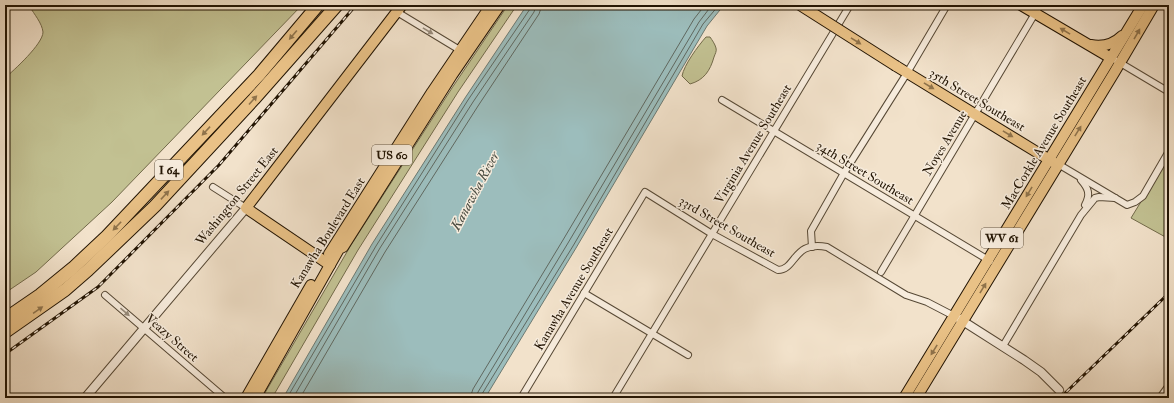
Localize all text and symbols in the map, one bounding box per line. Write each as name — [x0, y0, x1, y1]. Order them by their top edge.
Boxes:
one-way arrow — [423, 27, 433, 35]
one-way arrow — [1059, 28, 1071, 35]
one-way arrow — [1133, 28, 1140, 40]
one-way arrow — [289, 29, 298, 40]
one-way arrow — [851, 37, 861, 45]
street label: 35th Street Southeast — [926, 65, 1028, 135]
street label: MacCorkle Avenue Southeast — [998, 74, 1090, 212]
street label: Virginia Avenue Southeast — [711, 81, 795, 207]
one-way arrow — [923, 83, 935, 90]
one-way arrow — [249, 95, 258, 105]
street label: Noyes Avenue — [919, 107, 972, 179]
one-way arrow — [201, 126, 211, 136]
one-way arrow — [1074, 126, 1082, 136]
one-way arrow — [1002, 131, 1014, 138]
street label: 34th Street Southeast — [814, 138, 916, 208]
street label: Washington Street East — [192, 143, 282, 249]
road number: US 60 — [372, 145, 412, 165]
water label: Kanawha River — [447, 148, 503, 234]
road number: I 64 — [155, 160, 183, 180]
street label: Kanawha Boulevard East — [287, 175, 369, 291]
one-way arrow — [1025, 186, 1032, 198]
one-way arrow — [160, 191, 169, 200]
street label: 33rd Street Southeast — [676, 193, 778, 261]
one-way arrow — [112, 221, 121, 231]
street label: Kanawha Avenue Southeast — [531, 225, 617, 353]
road number: WV 61 — [981, 228, 1023, 248]
one-way arrow — [980, 282, 987, 294]
one-way arrow — [32, 306, 43, 314]
one-way arrow — [119, 307, 130, 316]
street label: Veazy Street — [142, 311, 202, 366]
one-way arrow — [930, 344, 937, 356]

